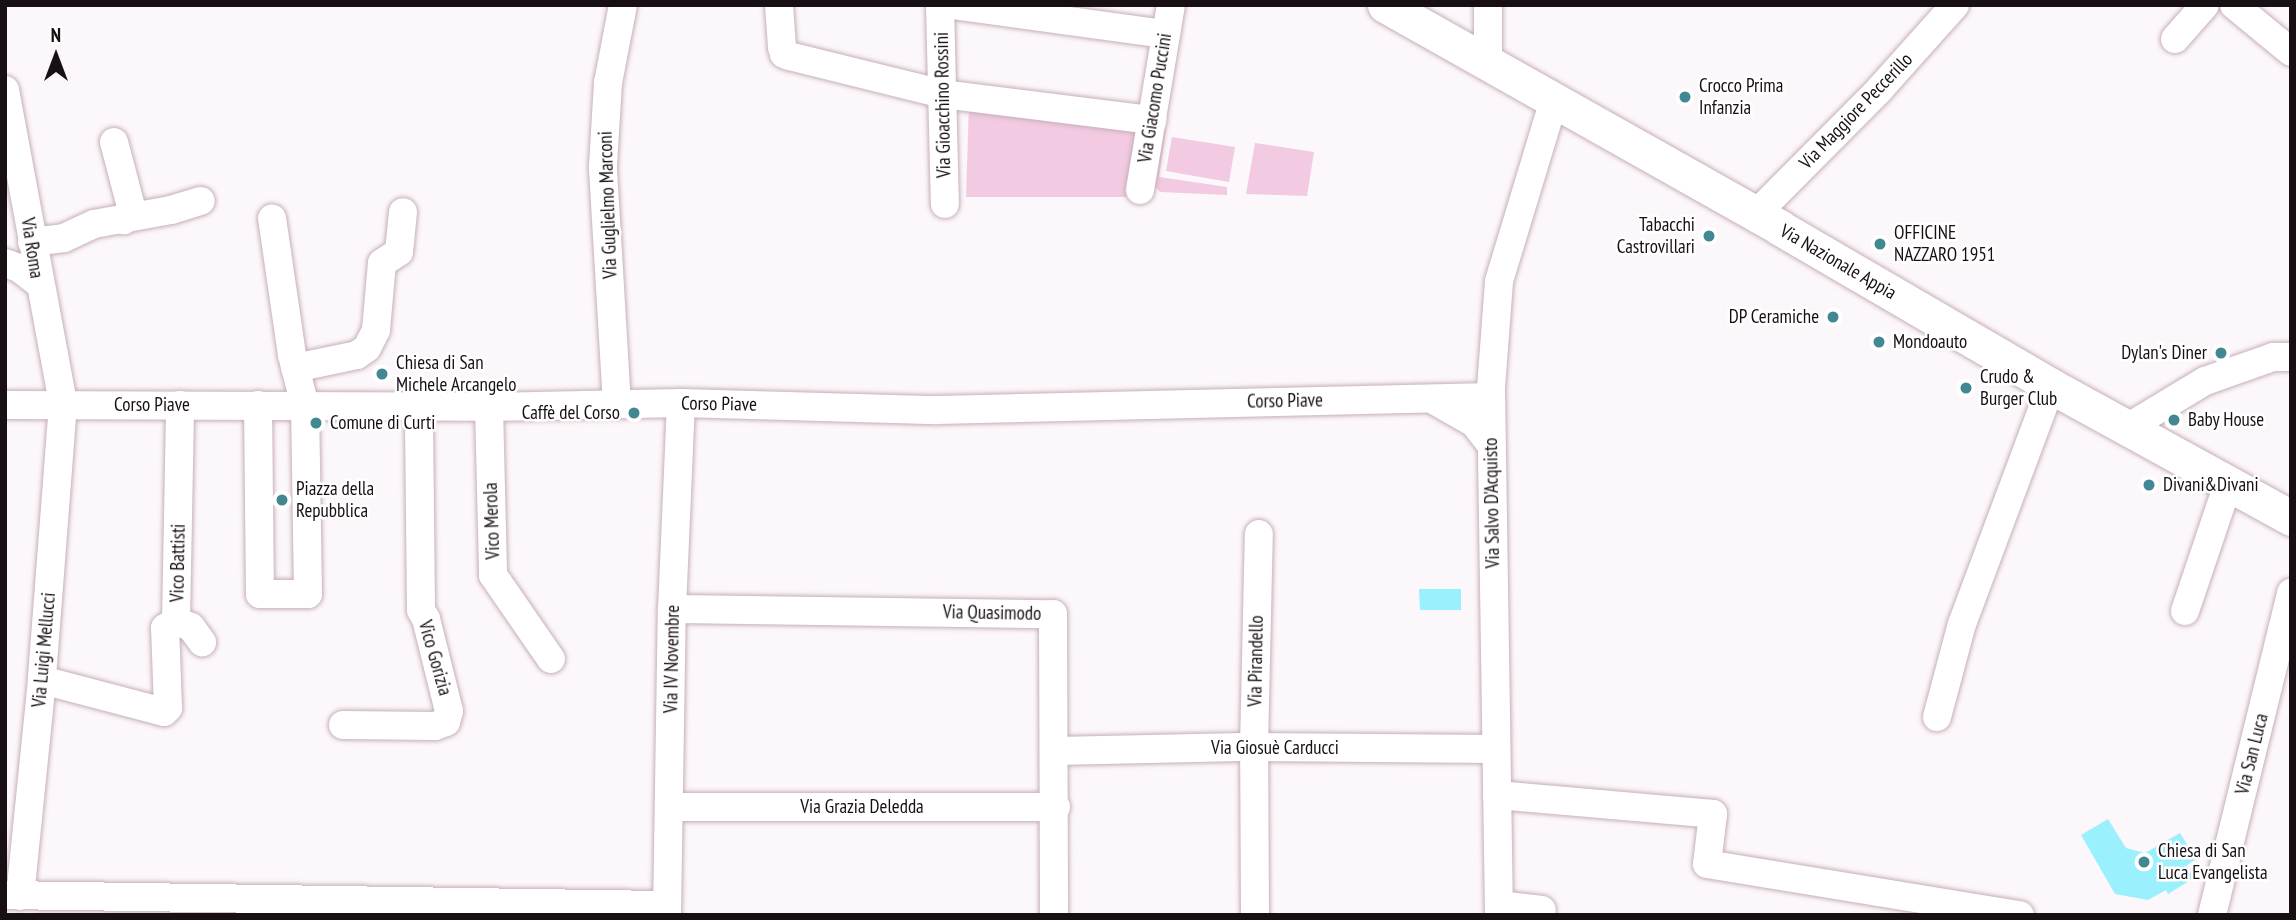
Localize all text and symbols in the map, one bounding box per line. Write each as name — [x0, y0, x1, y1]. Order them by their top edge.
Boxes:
north arrow — [21, 21, 91, 91]
text: N — [51, 23, 61, 47]
street label: Via Gioacchino Rossini — [930, 32, 956, 178]
street label: Via Giacomo Puccini — [1133, 32, 1177, 164]
street label: Via Maggiore Peccerillo — [1795, 48, 1917, 174]
place label: Crocco Prima Infanzia — [1699, 75, 1783, 119]
marker: Crocco Prima Infanzia — [1677, 89, 1693, 105]
street label: Via Guglielmo Marconi — [594, 131, 622, 279]
place label: Tabacchi Castrovillari — [1617, 214, 1695, 258]
street label: Via Roma — [16, 216, 48, 280]
street label: Via Nazionale Appia — [1776, 219, 1900, 305]
place label: OFFICINE NAZZARO 1951 — [1894, 222, 1995, 266]
marker: Tabacchi Castrovillari — [1701, 228, 1717, 244]
marker: OFFICINE NAZZARO 1951 — [1872, 236, 1888, 252]
place label: DP Ceramiche — [1728, 306, 1819, 328]
marker: DP Ceramiche — [1825, 309, 1841, 325]
place label: Mondoauto — [1893, 331, 1967, 353]
marker: Mondoauto — [1871, 334, 1887, 350]
place label: Dylan's Diner — [2121, 342, 2207, 364]
marker: Dylan's Diner — [2213, 345, 2229, 361]
place label: Chiesa di San Michele Arcangelo — [396, 352, 517, 396]
marker: Chiesa di San Michele Arcangelo — [374, 366, 390, 382]
place label: Crudo & Burger Club — [1980, 366, 2057, 410]
marker: Crudo & Burger Club — [1958, 380, 1974, 396]
street label: Corso Piave — [1247, 389, 1323, 413]
street label: Corso Piave — [681, 392, 757, 416]
street label: Corso Piave — [114, 394, 190, 416]
place label: Caffè del Corso — [522, 402, 620, 424]
marker: Caffè del Corso — [626, 405, 642, 421]
place label: Baby House — [2188, 409, 2265, 431]
place label: Comune di Curti — [330, 412, 435, 434]
marker: Baby House — [2166, 412, 2182, 428]
marker: Comune di Curti — [308, 415, 324, 431]
street label: Via Salvo D'Acquisto — [1479, 437, 1505, 569]
place label: Divani&Divani — [2163, 474, 2259, 496]
marker: Divani&Divani — [2141, 477, 2157, 493]
place label: Piazza della Repubblica — [296, 478, 374, 522]
street label: Vico Merola — [479, 482, 505, 560]
marker: Piazza della Repubblica — [274, 492, 290, 508]
street label: Vico Battisti — [166, 524, 190, 602]
street label: Via Luigi Mellucci — [28, 592, 60, 708]
street label: Via Quasimodo — [943, 601, 1041, 625]
street label: Via IV Novembre — [660, 604, 684, 714]
street label: Via Pirandello — [1244, 615, 1268, 707]
street label: Vico Gorizia — [413, 618, 457, 698]
street label: Via San Luca — [2231, 711, 2273, 797]
street label: Via Giosuè Carducci — [1211, 737, 1339, 759]
street label: Via Grazia Deledda — [800, 796, 924, 818]
place label: Chiesa di San Luca Evangelista — [2158, 840, 2268, 884]
marker: Chiesa di San Luca Evangelista — [2136, 854, 2152, 870]

